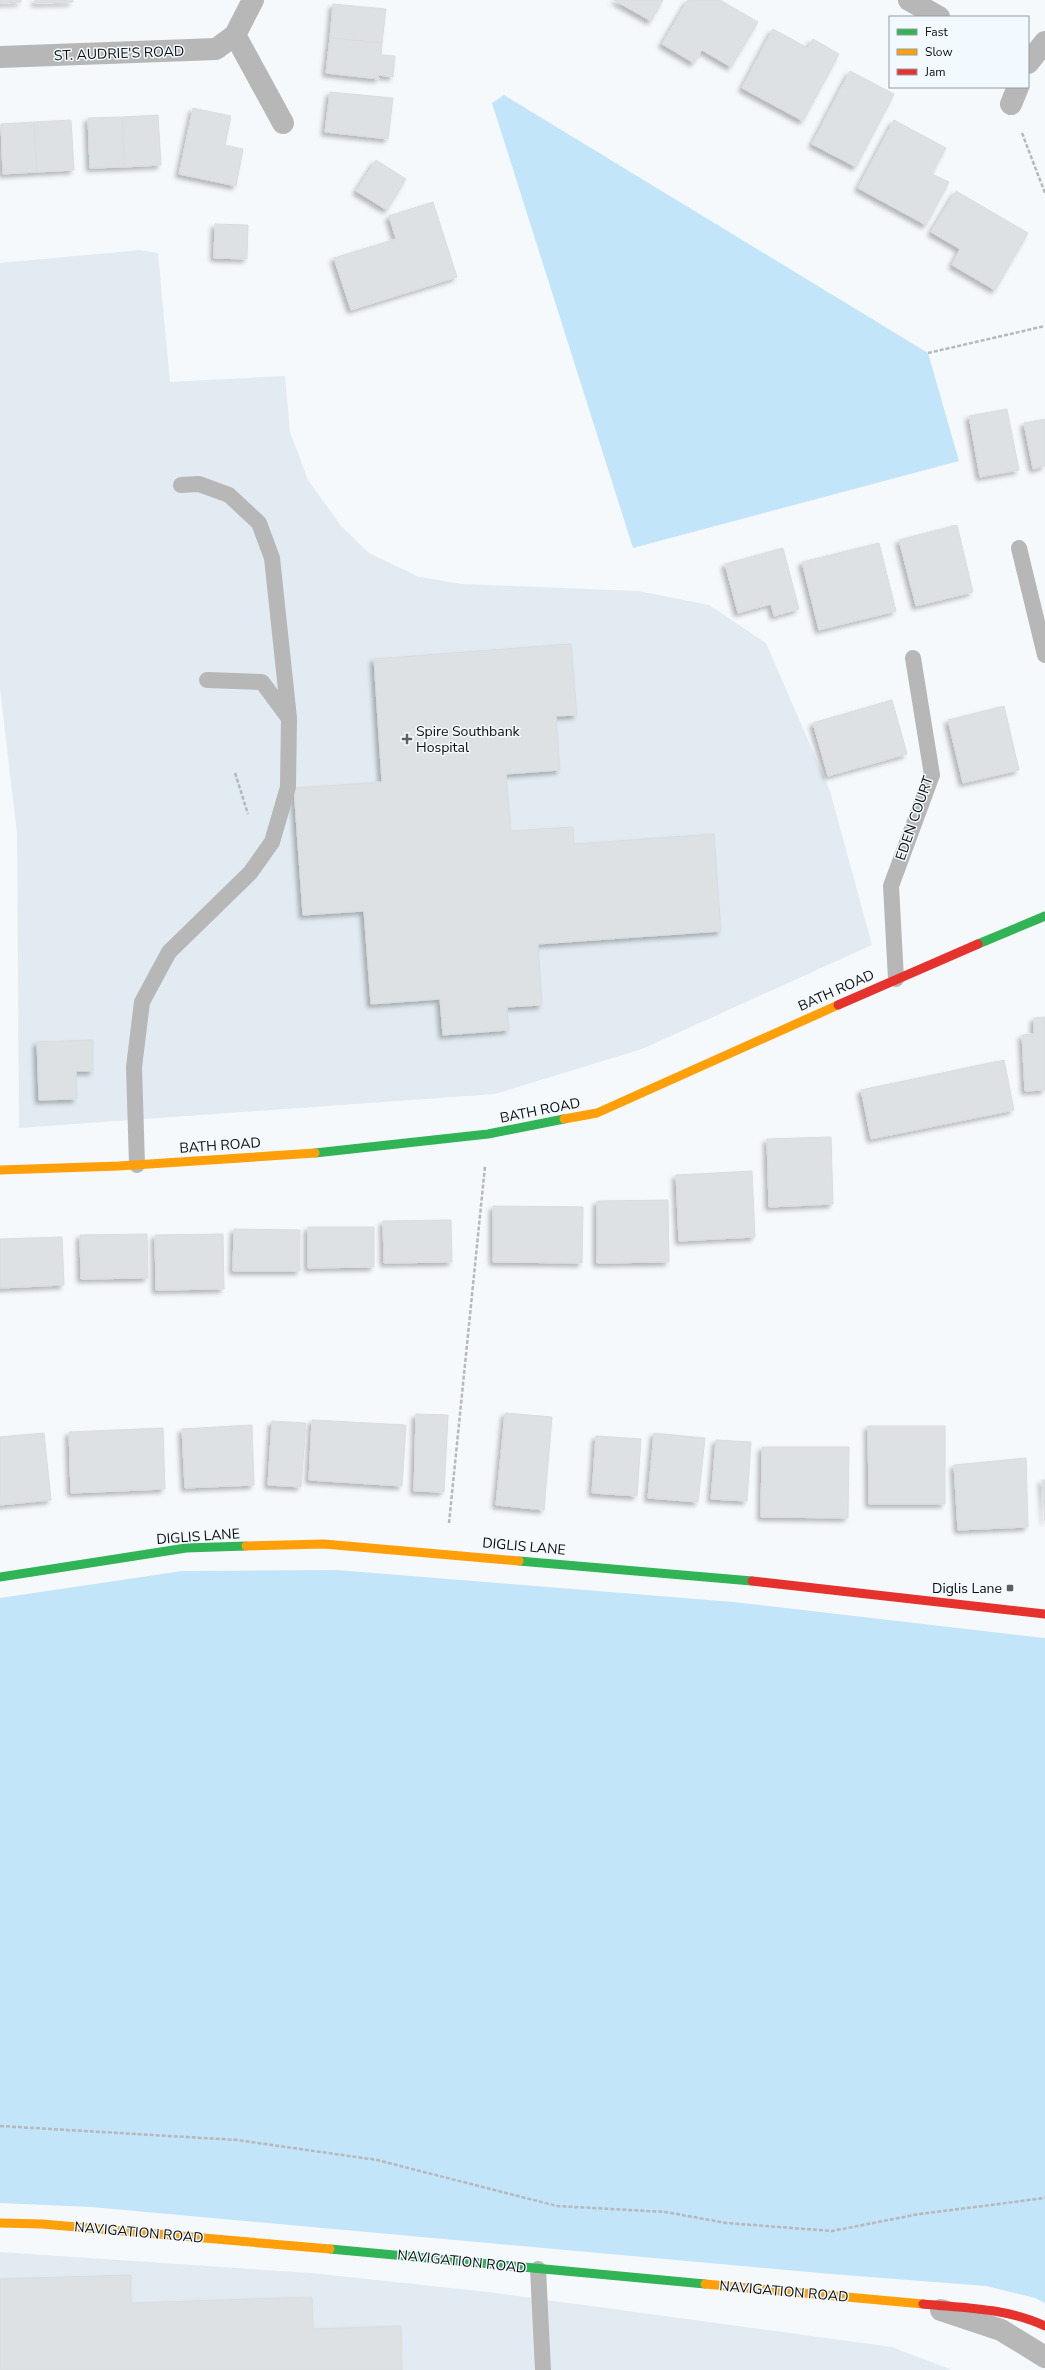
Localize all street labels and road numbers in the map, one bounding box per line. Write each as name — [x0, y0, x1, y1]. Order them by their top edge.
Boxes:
street label: ST. AUDRIE'S ROAD — [54, 42, 184, 65]
street label: EDEN COURT — [891, 773, 938, 863]
street label: BATH ROAD — [795, 965, 877, 1016]
street label: BATH ROAD — [498, 1093, 582, 1128]
street label: BATH ROAD — [179, 1133, 261, 1158]
street label: DIGLIS LANE — [156, 1524, 240, 1549]
street label: DIGLIS LANE — [481, 1533, 566, 1560]
street label: NAVIGATION ROAD — [74, 2217, 204, 2248]
street label: NAVIGATION ROAD — [397, 2245, 527, 2278]
street label: NAVIGATION ROAD — [719, 2276, 849, 2307]

